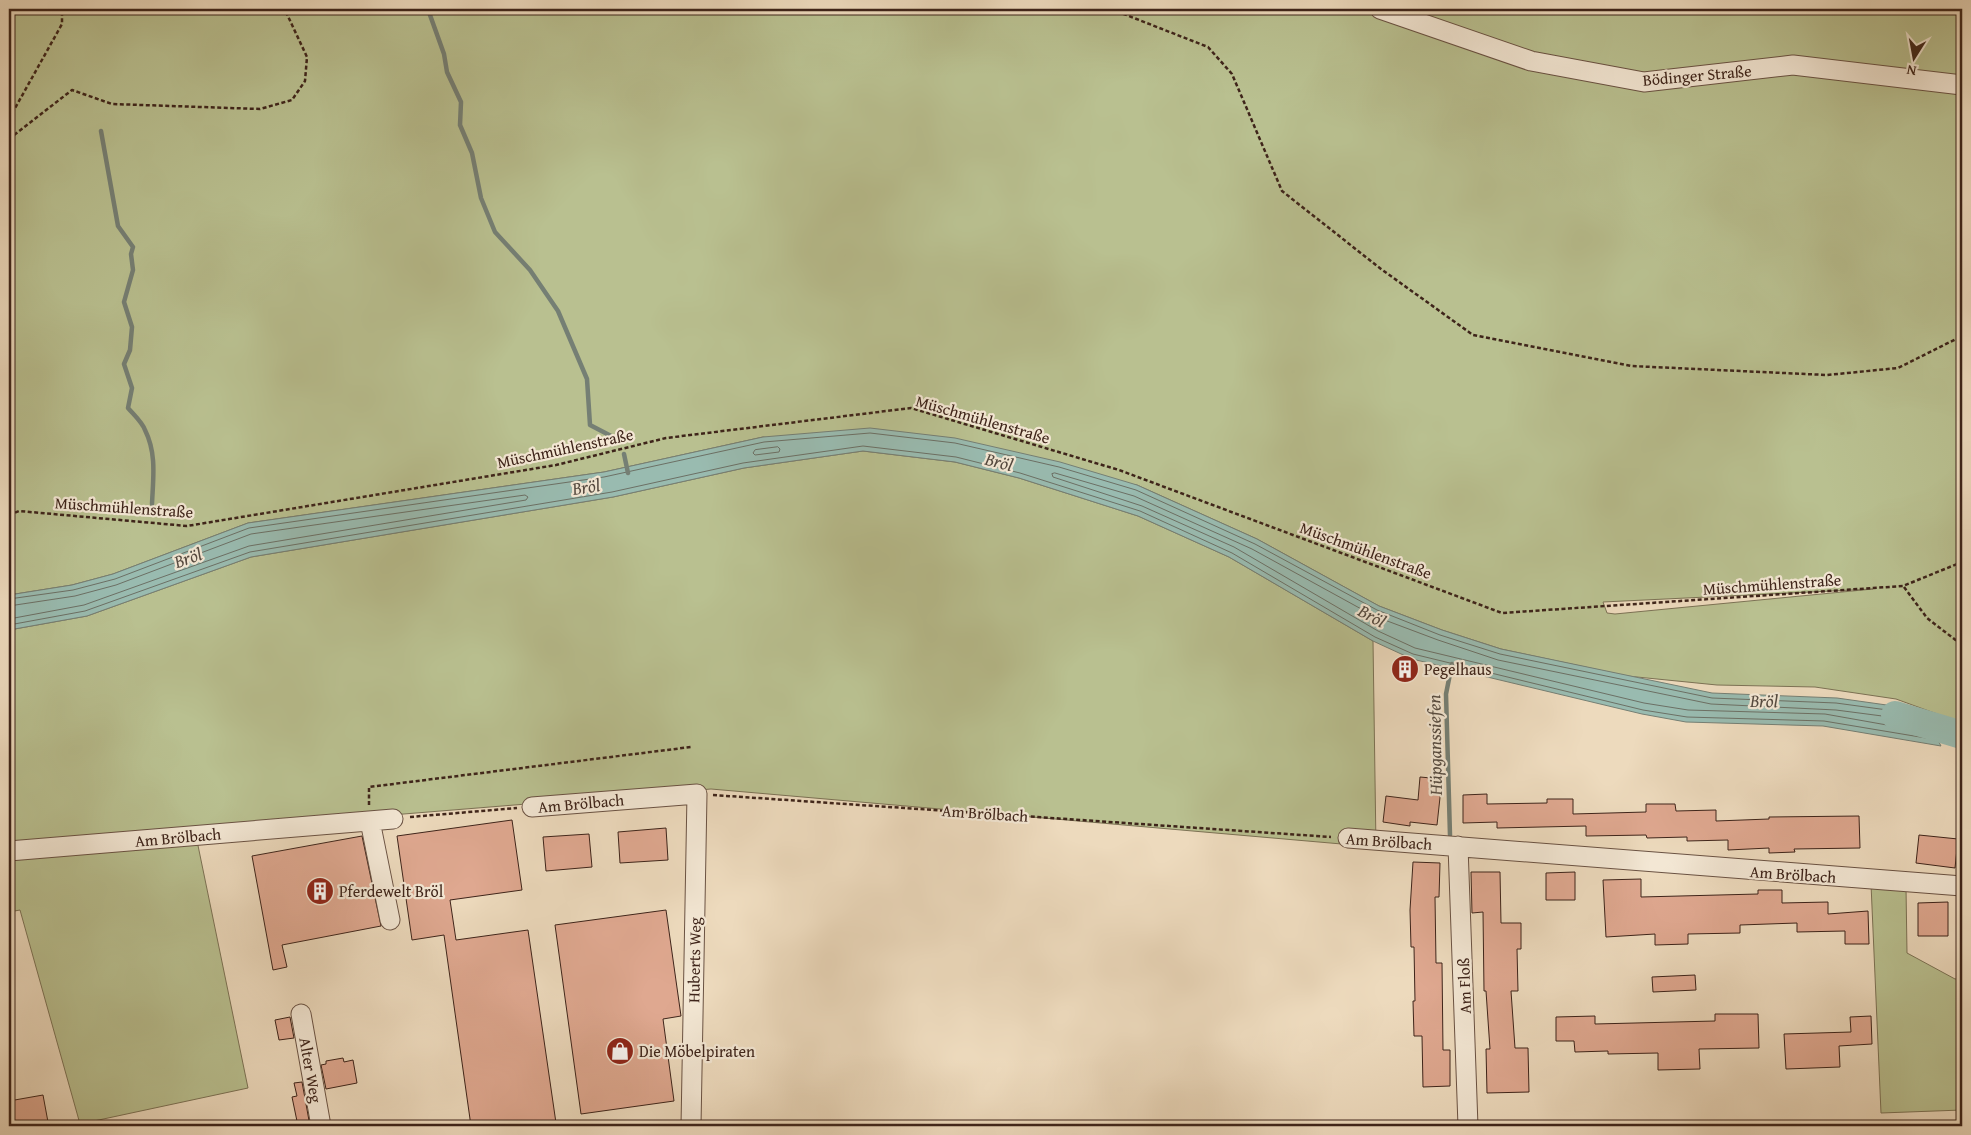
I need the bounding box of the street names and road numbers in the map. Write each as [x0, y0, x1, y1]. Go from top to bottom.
street label: Bödinger Straße [1642, 58, 1752, 92]
street label: Müschmühlenstraße [913, 388, 1053, 450]
street label: Müschmühlenstraße [495, 422, 635, 474]
street label: Müschmühlenstraße [54, 490, 194, 524]
street label: Müschmühlenstraße [1297, 515, 1435, 585]
street label: Müschmühlenstraße [1702, 567, 1842, 601]
street label: Am Brölbach [537, 787, 625, 819]
street label: Am Brölbach [941, 798, 1029, 828]
street label: Am Brölbach [134, 821, 222, 853]
street label: Am Brölbach [1345, 826, 1433, 856]
street label: Am Brölbach [1749, 859, 1837, 889]
street label: Huberts Weg [681, 917, 707, 1003]
street label: Am Floß [1451, 958, 1477, 1014]
street label: Alter Weg [293, 1035, 329, 1105]

